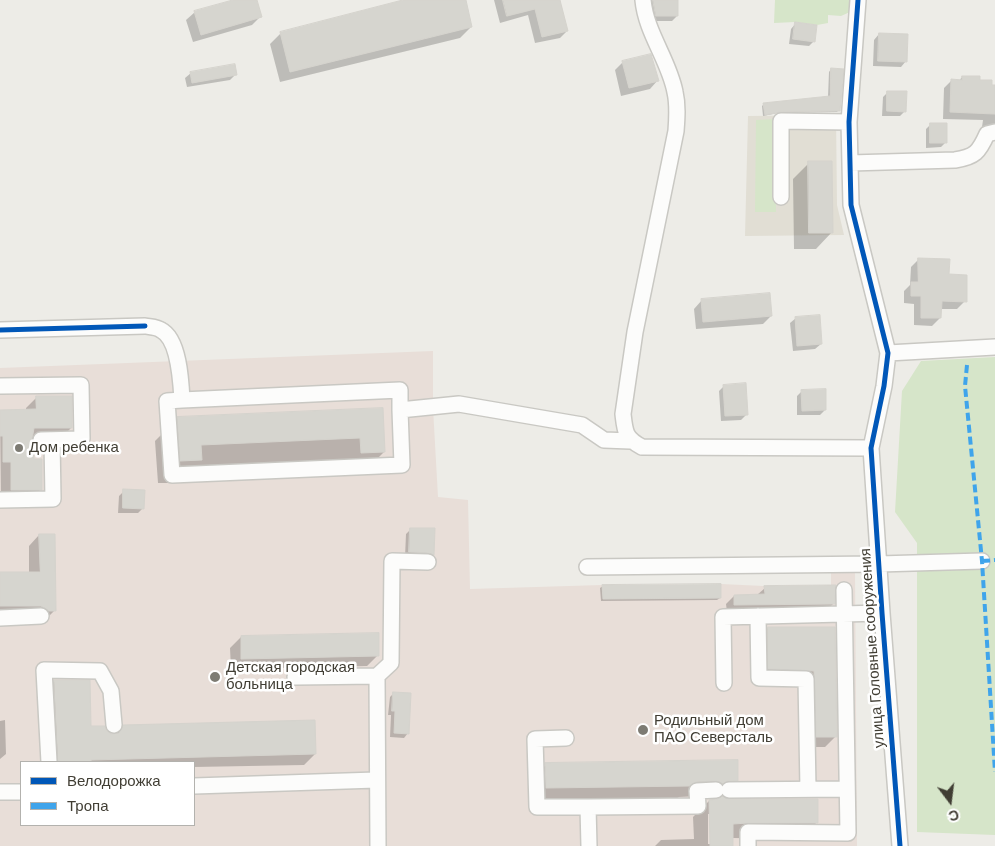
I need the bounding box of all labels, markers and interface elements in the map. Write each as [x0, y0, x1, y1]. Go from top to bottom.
place label: Дом ребенка [29, 439, 119, 457]
marker: Дом ребенка [13, 442, 25, 454]
street label: улица Головные сооружения [857, 547, 889, 749]
place label: Детская городская больница [226, 659, 355, 694]
marker: Детская городская больница [208, 670, 222, 684]
place label: Родильный дом ПАО Северсталь [654, 712, 773, 747]
marker: Родильный дом ПАО Северсталь [636, 723, 650, 737]
legend [20, 761, 195, 826]
text: Велодорожка [67, 771, 161, 791]
north arrow [925, 776, 975, 826]
text: Тропа [67, 796, 108, 816]
text: С [947, 805, 961, 825]

